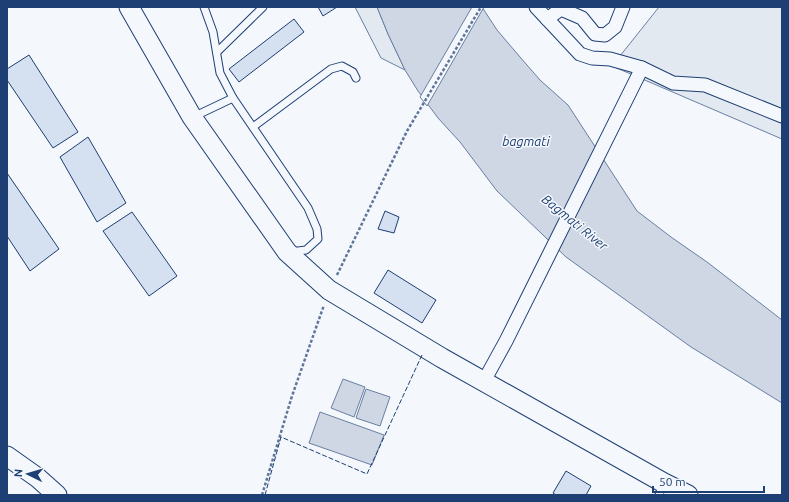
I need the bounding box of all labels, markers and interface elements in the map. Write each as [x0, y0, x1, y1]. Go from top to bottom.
water label: bagmati [502, 134, 550, 148]
water label: Bagmati River [539, 191, 611, 253]
north arrow [8, 454, 48, 494]
scale bar [653, 468, 764, 494]
text: N [12, 469, 24, 478]
text: 50 m [659, 475, 686, 488]

